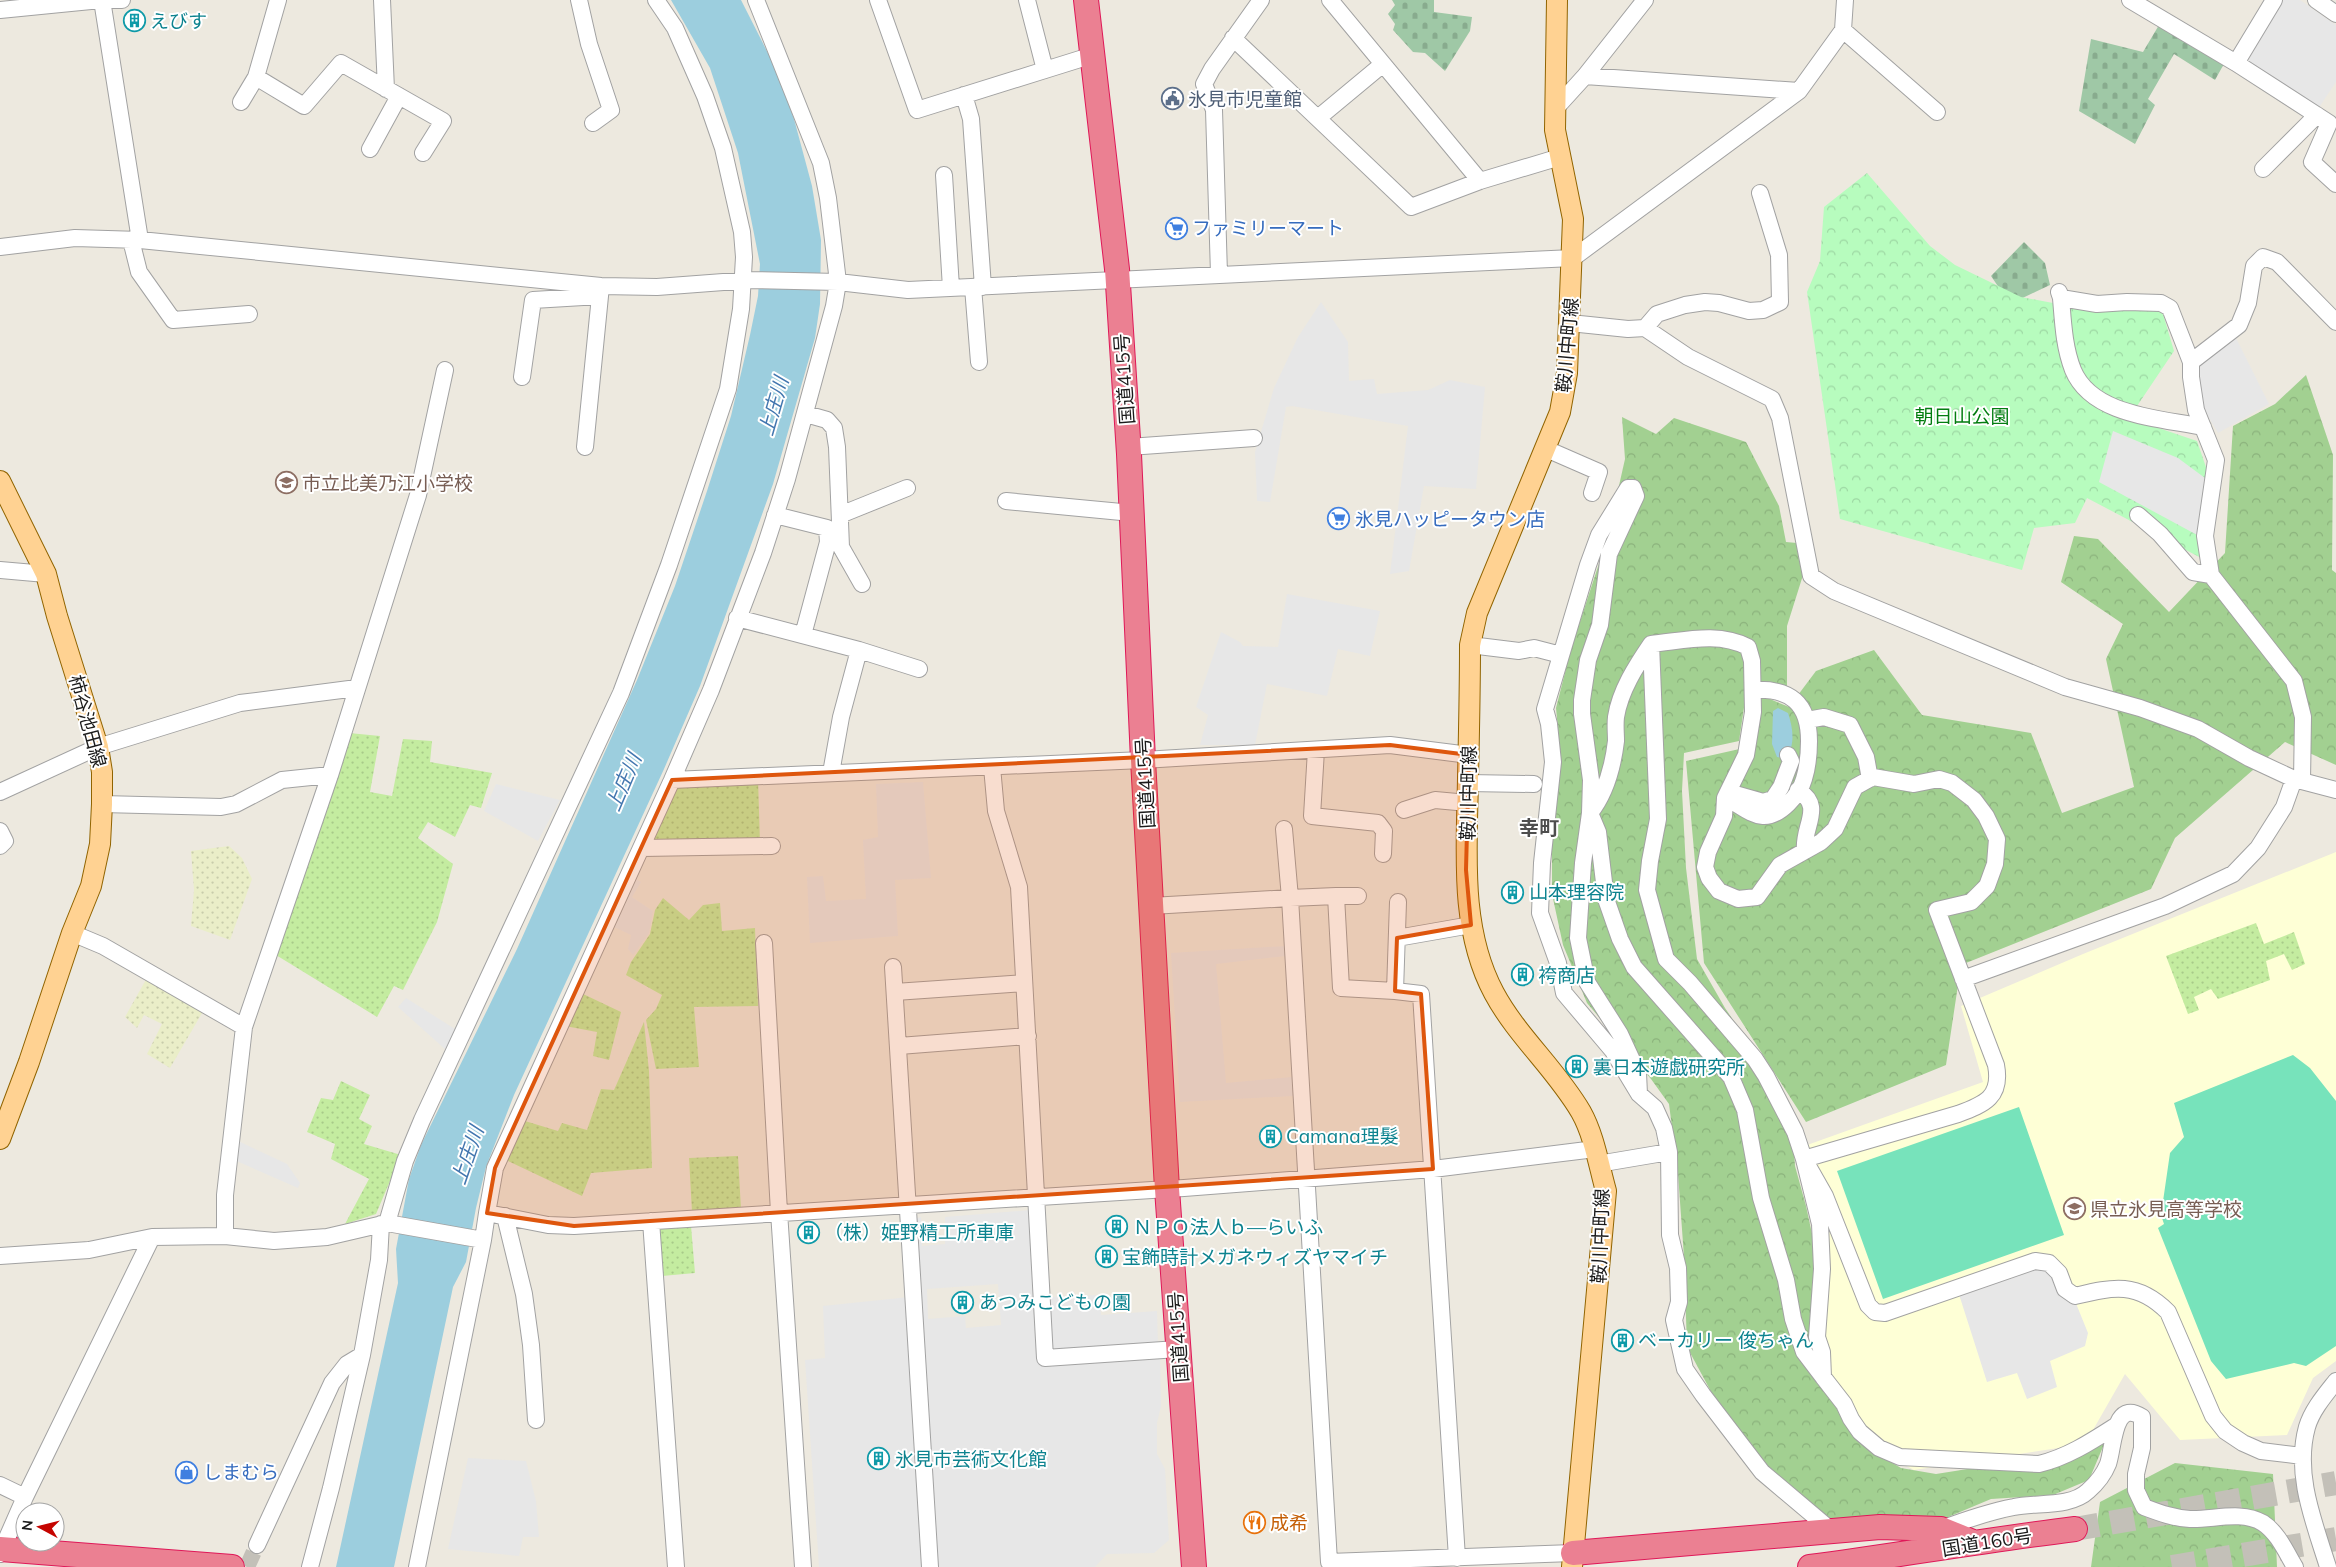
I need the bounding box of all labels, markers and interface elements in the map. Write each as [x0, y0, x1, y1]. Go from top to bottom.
building icon: えびす [122, 9, 146, 33]
place label: えびす [150, 9, 207, 33]
public building icon: 氷見市児童館 [1160, 87, 1184, 111]
place label: 氷見市児童館 [1188, 87, 1302, 111]
supermarket icon: ファミリーマート [1164, 216, 1188, 240]
place label: ファミリーマート [1192, 216, 1344, 240]
street label: 鞍川中町線 [1551, 297, 1583, 393]
street label: 国道415号 [1109, 333, 1139, 425]
water label: 上庄川 [753, 372, 794, 438]
park label: 朝日山公園 [1914, 404, 2010, 428]
school or university icon: 市立比美乃江小学校 [274, 471, 298, 495]
place label: 市立比美乃江小学校 [302, 471, 473, 495]
supermarket icon: 氷見ハッピータウン店 [1327, 507, 1351, 531]
place label: 氷見ハッピータウン店 [1355, 507, 1545, 531]
street label: 柿谷池田線 [64, 672, 112, 770]
street label: 国道415号 [1131, 737, 1159, 829]
street label: 鞍川中町線 [1455, 745, 1481, 841]
water label: 上庄川 [600, 748, 647, 814]
district label: 幸町 [1519, 815, 1559, 840]
building icon: 山本理容院 [1501, 880, 1525, 904]
place label: 山本理容院 [1529, 880, 1624, 904]
building icon: 袴商店 [1510, 963, 1534, 987]
place label: 袴商店 [1538, 963, 1595, 987]
building icon: 裏日本遊戯研究所 [1565, 1055, 1589, 1079]
place label: 裏日本遊戯研究所 [1593, 1055, 1745, 1079]
water label: 上庄川 [445, 1121, 489, 1187]
building icon: Camana理髮 [1258, 1124, 1282, 1148]
place label: Camana理髮 [1286, 1124, 1399, 1148]
street label: 鞍川中町線 [1586, 1188, 1614, 1284]
school or university icon: 県立氷見高等学校 [2062, 1197, 2086, 1221]
place label: 県立氷見高等学校 [2090, 1197, 2242, 1221]
building icon: ＮＰＯ法人ｂ―らいふ [1105, 1215, 1129, 1239]
place label: ＮＰＯ法人ｂ―らいふ [1133, 1215, 1323, 1239]
building icon: （株）姫野精工所車庫 [796, 1220, 820, 1244]
place label: （株）姫野精工所車庫 [824, 1220, 1014, 1244]
building icon: 宝飾時計メガネウィズヤマイチ [1094, 1245, 1118, 1269]
place label: 宝飾時計メガネウィズヤマイチ [1122, 1245, 1388, 1269]
building icon: あつみこどもの園 [951, 1290, 975, 1314]
place label: あつみこどもの園 [979, 1290, 1131, 1314]
street label: 国道415号 [1163, 1291, 1193, 1383]
building icon: ベーカリー 俊ちゃん [1610, 1328, 1634, 1352]
place label: ベーカリー 俊ちゃん [1638, 1328, 1814, 1352]
building icon: 氷見市芸術文化館 [867, 1447, 891, 1471]
place label: 氷見市芸術文化館 [895, 1447, 1047, 1471]
shop icon: しまむら [175, 1460, 199, 1484]
place label: しまむら [203, 1460, 279, 1484]
north arrow [15, 1502, 65, 1552]
restaurant icon: 成希 [1242, 1511, 1266, 1535]
place label: 成希 [1270, 1511, 1308, 1535]
text: N [18, 1519, 37, 1532]
street label: 国道160号 [1940, 1523, 2034, 1561]

